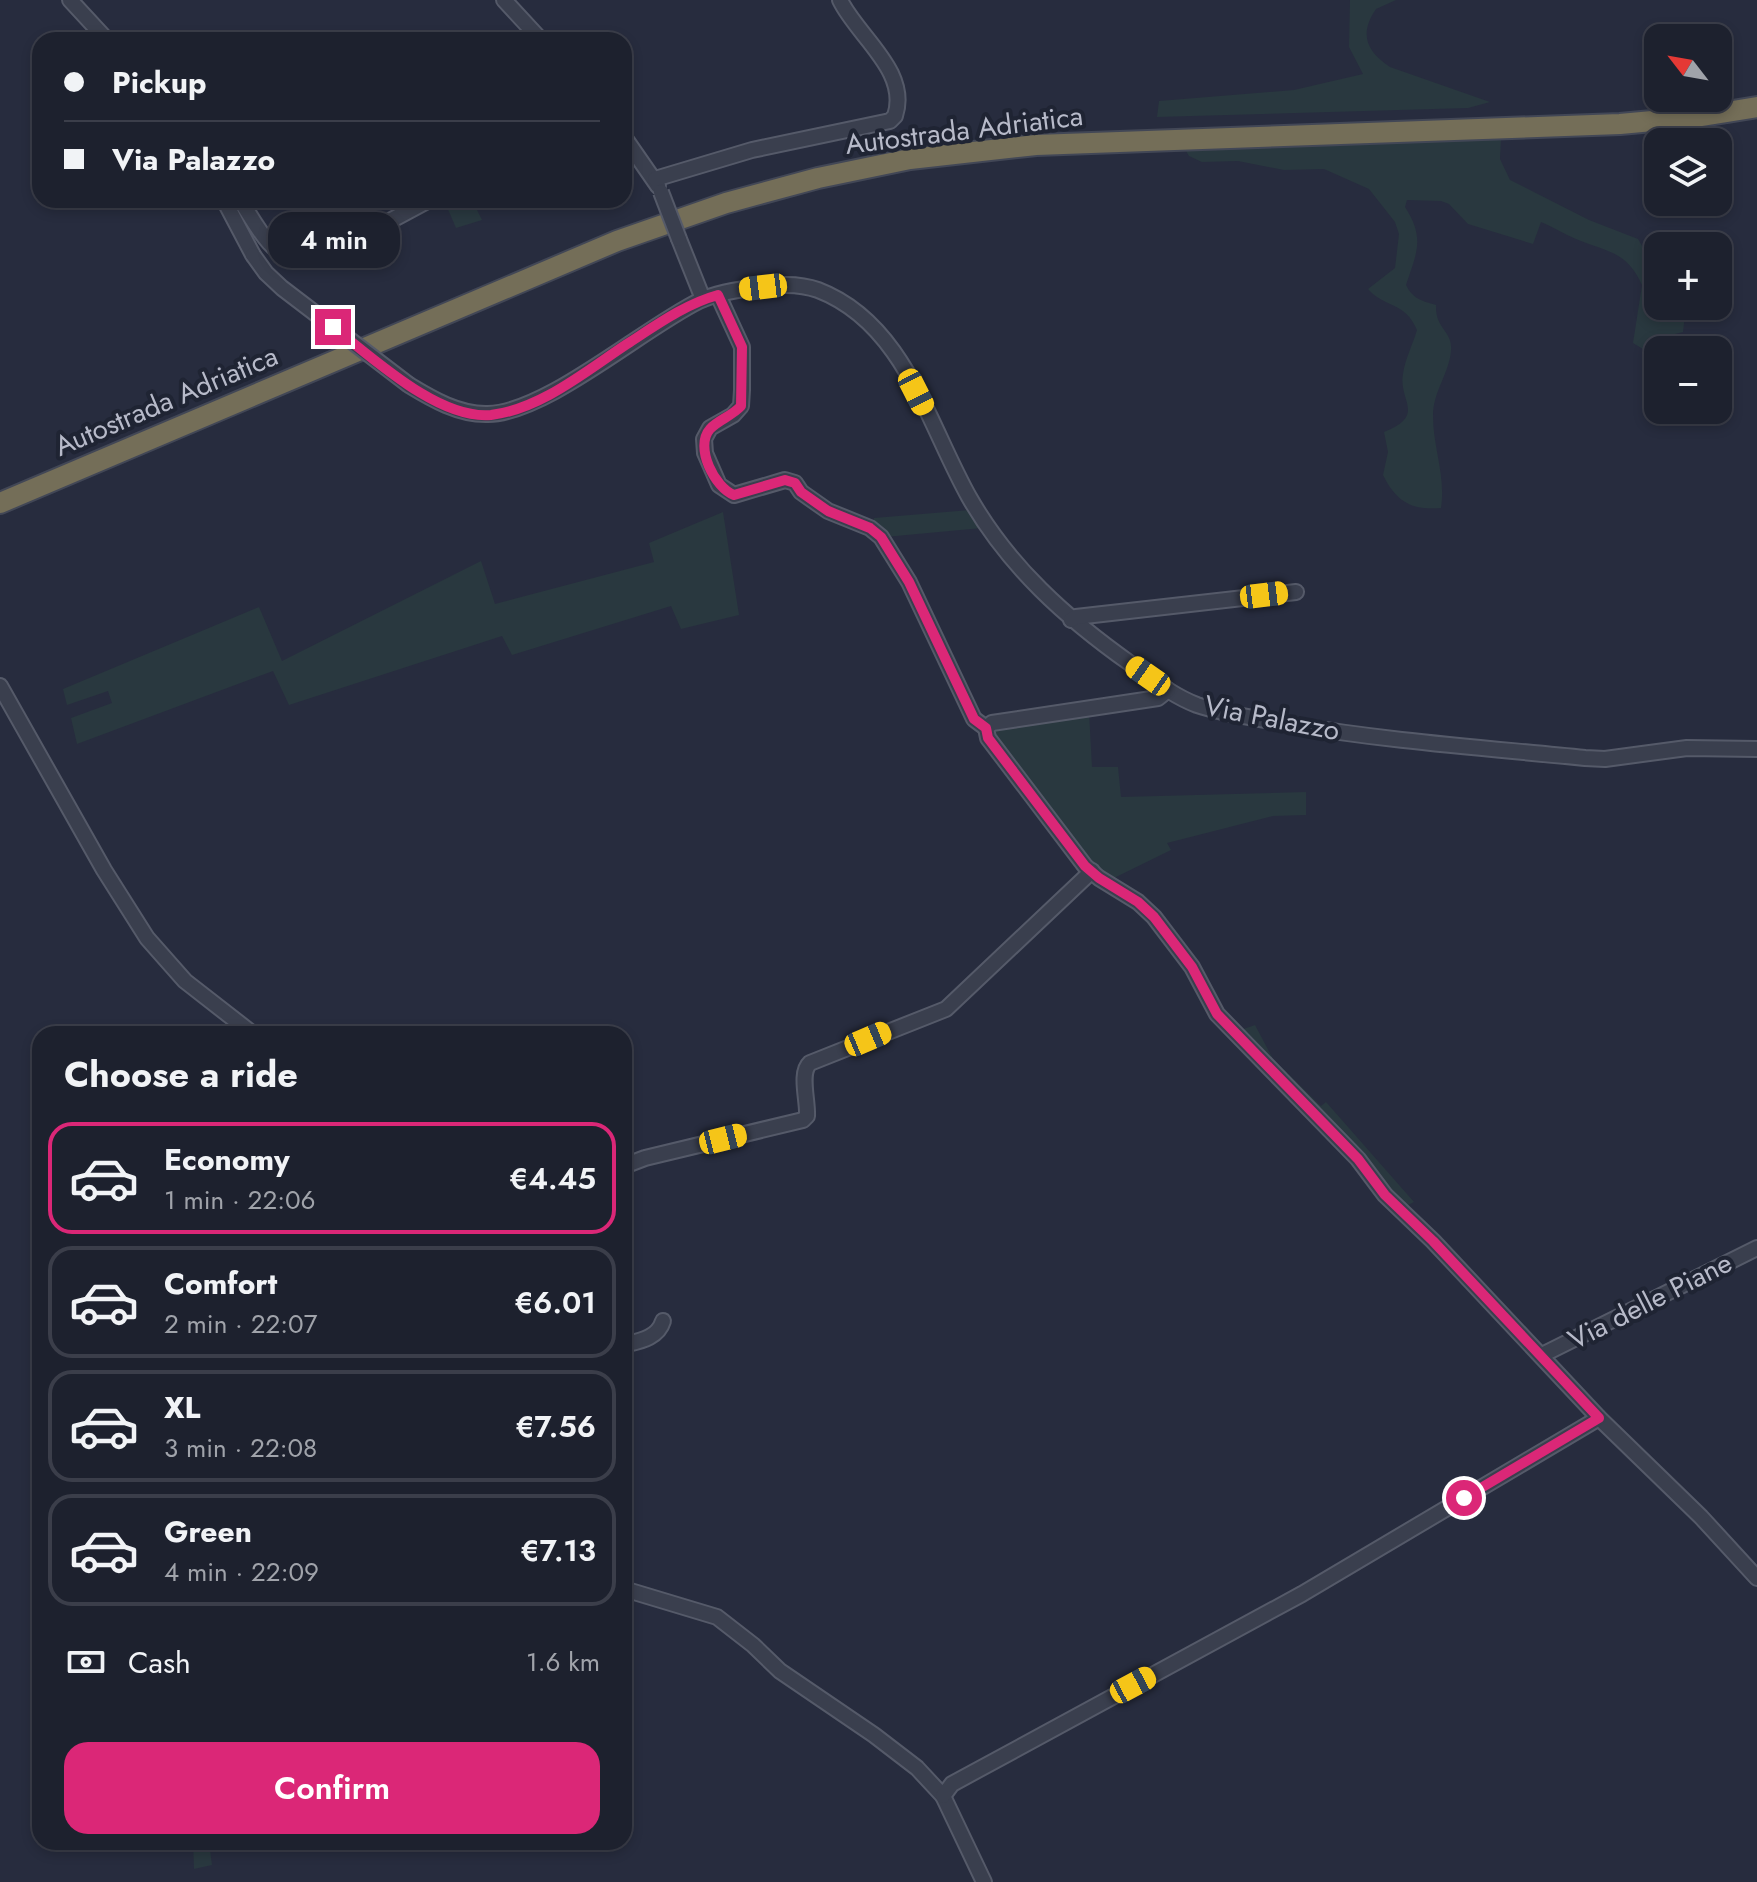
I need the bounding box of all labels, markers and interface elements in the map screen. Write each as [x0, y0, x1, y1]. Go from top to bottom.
north arrow [1644, 24, 1732, 112]
map controls [1644, 24, 1732, 424]
text: Pickup [112, 61, 207, 104]
street label: Autostrada Adriatica [843, 95, 1085, 165]
button: layers [1644, 128, 1732, 216]
text: Via Palazzo [112, 138, 275, 181]
callout: 4 min [267, 211, 399, 267]
text: 4 min [300, 221, 368, 259]
button: + [1644, 232, 1732, 320]
car [738, 272, 788, 302]
route end [315, 309, 351, 345]
street label: Autostrada Adriatica [48, 335, 284, 467]
button: − [1644, 336, 1732, 424]
car [894, 365, 938, 419]
car [1239, 580, 1289, 610]
car [1121, 652, 1175, 700]
street label: Via Palazzo [1201, 685, 1343, 751]
car [841, 1019, 895, 1059]
text: Choose a ride [64, 1048, 298, 1100]
car [697, 1122, 749, 1156]
text: Economy [164, 1138, 290, 1181]
icon: car [68, 1142, 140, 1214]
text: €4.45 [509, 1157, 596, 1200]
text: 1 min · 22:06 [164, 1181, 316, 1219]
street label: Via delle Piane [1561, 1242, 1739, 1360]
text: Comfort [164, 1262, 277, 1305]
icon: car [68, 1266, 140, 1338]
text: €6.01 [514, 1281, 596, 1324]
text: 2 min · 22:07 [164, 1305, 317, 1343]
text: XL [164, 1386, 200, 1429]
icon: car [68, 1390, 140, 1462]
text: €7.56 [515, 1405, 596, 1448]
text: 3 min · 22:08 [164, 1429, 317, 1467]
route start [1446, 1480, 1482, 1516]
text: Green [164, 1510, 252, 1553]
icon: car [68, 1514, 140, 1586]
text: €7.13 [521, 1529, 596, 1572]
text: 4 min · 22:09 [164, 1553, 319, 1591]
icon: cash [64, 1640, 108, 1684]
text: Cash [128, 1641, 191, 1684]
text: 1.6 km [526, 1643, 600, 1681]
car [1106, 1663, 1160, 1707]
button: Confirm [64, 1742, 600, 1834]

